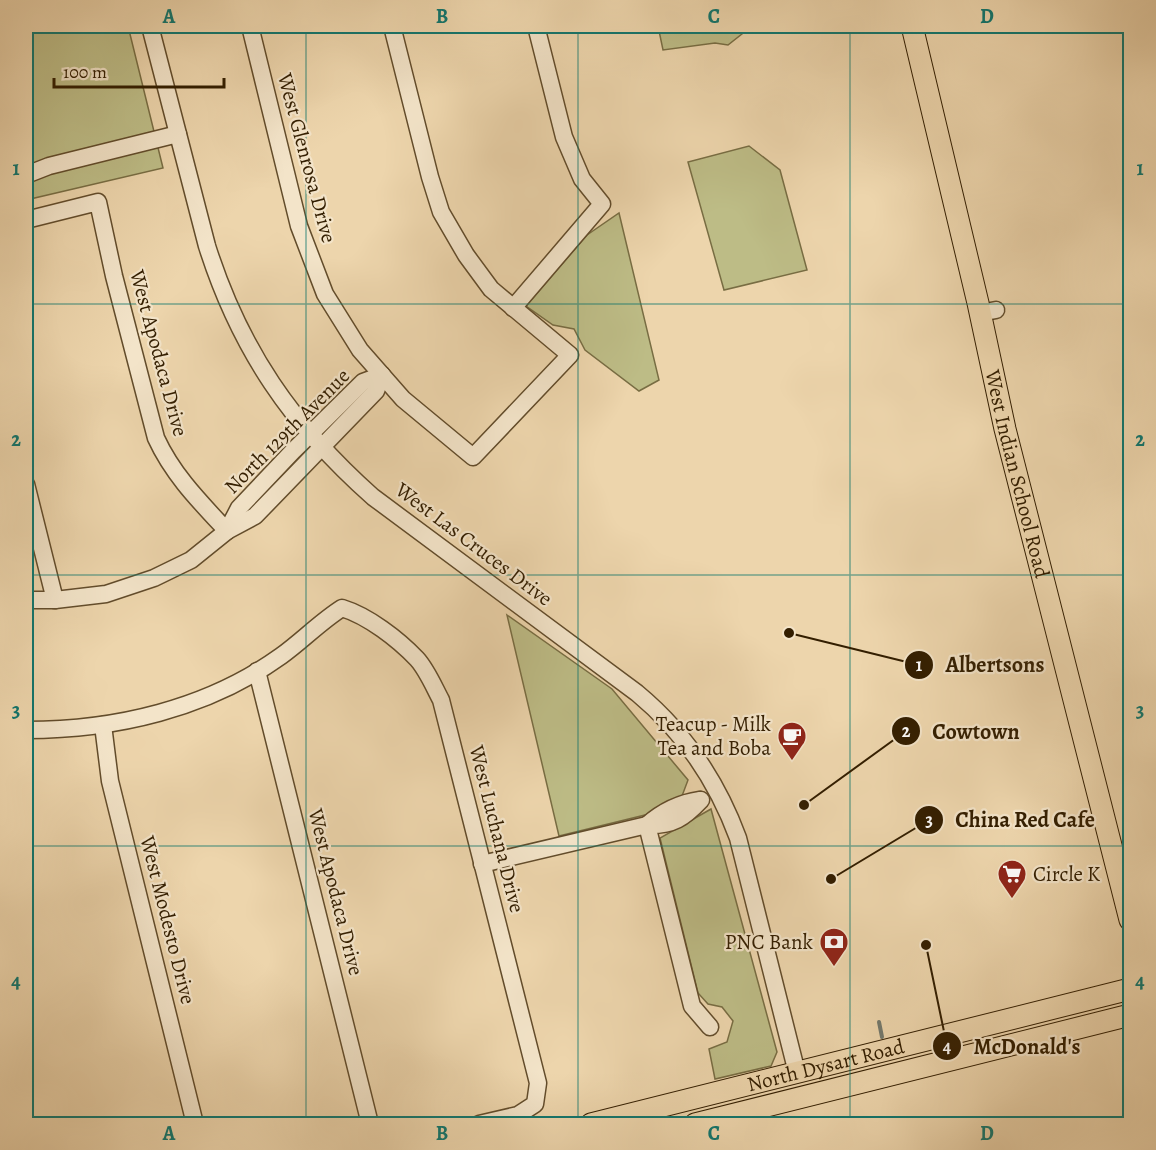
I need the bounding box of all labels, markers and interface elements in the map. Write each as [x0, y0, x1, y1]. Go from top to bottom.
text: A [162, 3, 176, 30]
text: B [436, 3, 448, 30]
text: C [708, 3, 720, 30]
text: D [980, 3, 994, 30]
scale bar [54, 51, 224, 89]
text: 100 m [63, 60, 107, 84]
street label: West Glenrosa Drive [271, 69, 343, 246]
text: 1 [12, 155, 20, 182]
text: 1 [1136, 155, 1144, 182]
street label: West Apodaca Drive [123, 266, 195, 439]
street label: North 129th Avenue [218, 362, 356, 500]
street label: West Indian School Road [978, 366, 1057, 582]
text: 2 [11, 426, 21, 453]
text: 2 [1135, 426, 1145, 453]
street label: West Las Cruces Drive [389, 475, 558, 612]
callout: Albertsons [904, 645, 1057, 685]
text: Albertsons [945, 650, 1044, 680]
text: 1 [916, 653, 923, 677]
text: 3 [12, 697, 20, 724]
text: 3 [1136, 697, 1144, 724]
place label: Teacup - Milk Tea and Boba [656, 710, 772, 762]
callout: Cowtown [891, 711, 1032, 751]
text: Cowtown [932, 717, 1020, 747]
text: 2 [902, 719, 911, 743]
cafe icon: Teacup - Milk Tea and Boba [776, 720, 808, 762]
street label: West Luchana Drive [462, 741, 531, 916]
callout: China Red Cafe [914, 800, 1107, 840]
street label: West Apodaca Drive [301, 805, 370, 978]
text: China Red Cafe [955, 805, 1095, 835]
text: 3 [925, 808, 933, 832]
street label: West Modesto Drive [133, 832, 202, 1007]
supermarket icon: Circle K [996, 858, 1028, 900]
place label: Circle K [1033, 860, 1100, 888]
bank icon: PNC Bank [818, 926, 850, 968]
place label: PNC Bank [725, 928, 814, 956]
text: 4 [11, 968, 21, 995]
text: 4 [1135, 968, 1145, 995]
callout: McDonald's [932, 1026, 1093, 1066]
street label: North Dysart Road [744, 1032, 908, 1098]
text: McDonald's [973, 1032, 1081, 1062]
text: 4 [943, 1034, 952, 1058]
text: A [162, 1120, 176, 1147]
text: B [436, 1120, 448, 1147]
text: C [708, 1120, 720, 1147]
text: D [980, 1120, 994, 1147]

